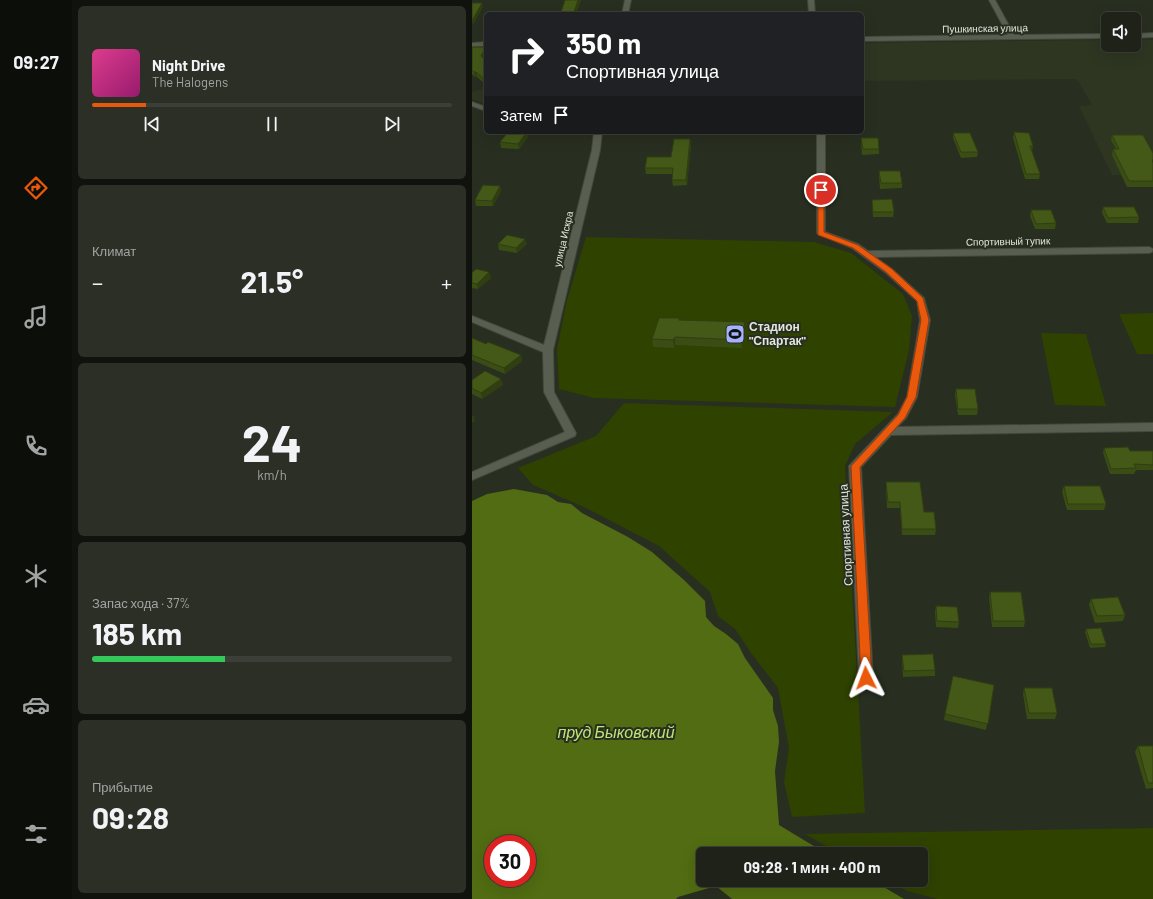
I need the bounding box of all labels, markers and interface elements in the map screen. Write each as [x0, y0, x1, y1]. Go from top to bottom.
map controls [1101, 12, 1141, 52]
button: sound [1101, 12, 1141, 52]
street label: Пушкинская улица [942, 21, 1028, 35]
text: 350 m [566, 26, 641, 60]
icon: right [500, 28, 552, 80]
text: 09:27 [13, 51, 59, 73]
text: Night Drive [152, 56, 225, 74]
text: Спортивная улица [566, 60, 719, 82]
text: The Halogens [152, 74, 228, 90]
icon: arrive [550, 104, 572, 126]
text: Затем [500, 106, 542, 124]
icon: previous [141, 113, 163, 135]
icon: pause [261, 113, 283, 135]
icon: next [381, 113, 403, 135]
pin [804, 173, 838, 207]
icon: directions [22, 174, 50, 202]
icon: arrive [810, 179, 832, 201]
street label: улица Искра [551, 209, 575, 268]
street label: Спортивный тупик [966, 234, 1051, 248]
text: Климат [92, 243, 136, 259]
text: 21.5° [241, 263, 303, 299]
text: − [92, 269, 103, 295]
text: + [441, 269, 452, 295]
icon: music [22, 303, 50, 331]
place label: Стадион "Спартак" [749, 319, 807, 348]
sports icon: Стадион "Спартак" [724, 323, 746, 345]
text: 24 [242, 410, 302, 472]
icon: phone [22, 432, 50, 460]
text: km/h [257, 467, 287, 483]
street label: Спортивная улица [835, 483, 856, 586]
icon: climate [22, 562, 50, 590]
text: Запас хода · 37% [92, 595, 190, 611]
text: 185 km [92, 615, 182, 651]
position arrow [845, 657, 887, 699]
icon: car [22, 691, 50, 719]
water label: пруд Быковский [557, 722, 675, 741]
text: Прибытие [92, 779, 153, 795]
text: 09:28 [92, 799, 169, 835]
icon: filters [22, 820, 50, 848]
speed limit sign: 30 [484, 835, 536, 887]
text: 09:28 · 1 мин · 400 m [744, 858, 880, 876]

